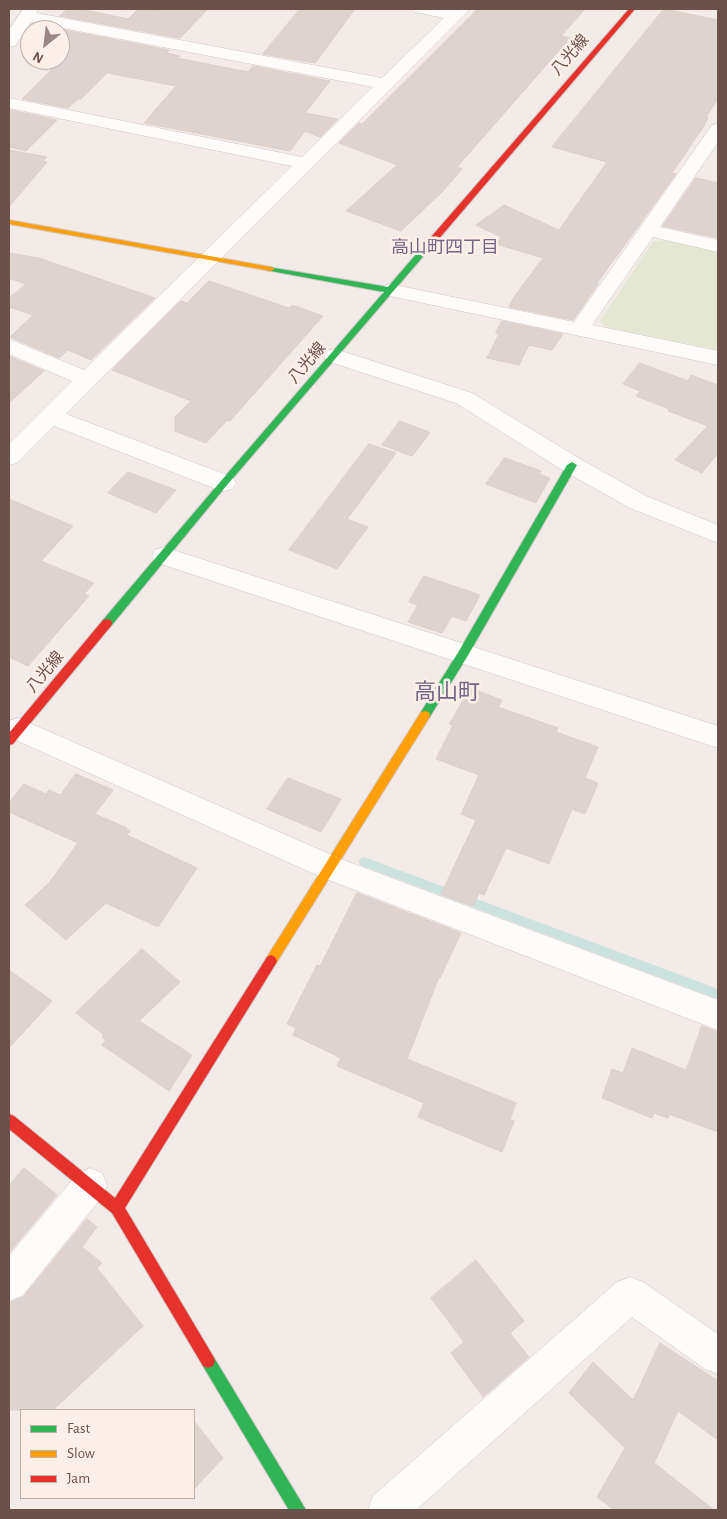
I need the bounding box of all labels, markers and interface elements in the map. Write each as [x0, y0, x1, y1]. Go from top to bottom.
north arrow [20, 20, 70, 70]
street label: 八光線 [547, 31, 593, 79]
text: N [31, 49, 46, 66]
district label: 高山町四丁目 [391, 237, 499, 259]
street label: 八光線 [284, 339, 330, 387]
street label: 八光線 [22, 647, 68, 697]
district label: 高山町 [414, 679, 480, 705]
legend [20, 1409, 195, 1499]
text: Fast [67, 1421, 90, 1436]
text: Slow [67, 1446, 95, 1461]
text: Jam [67, 1471, 90, 1486]

